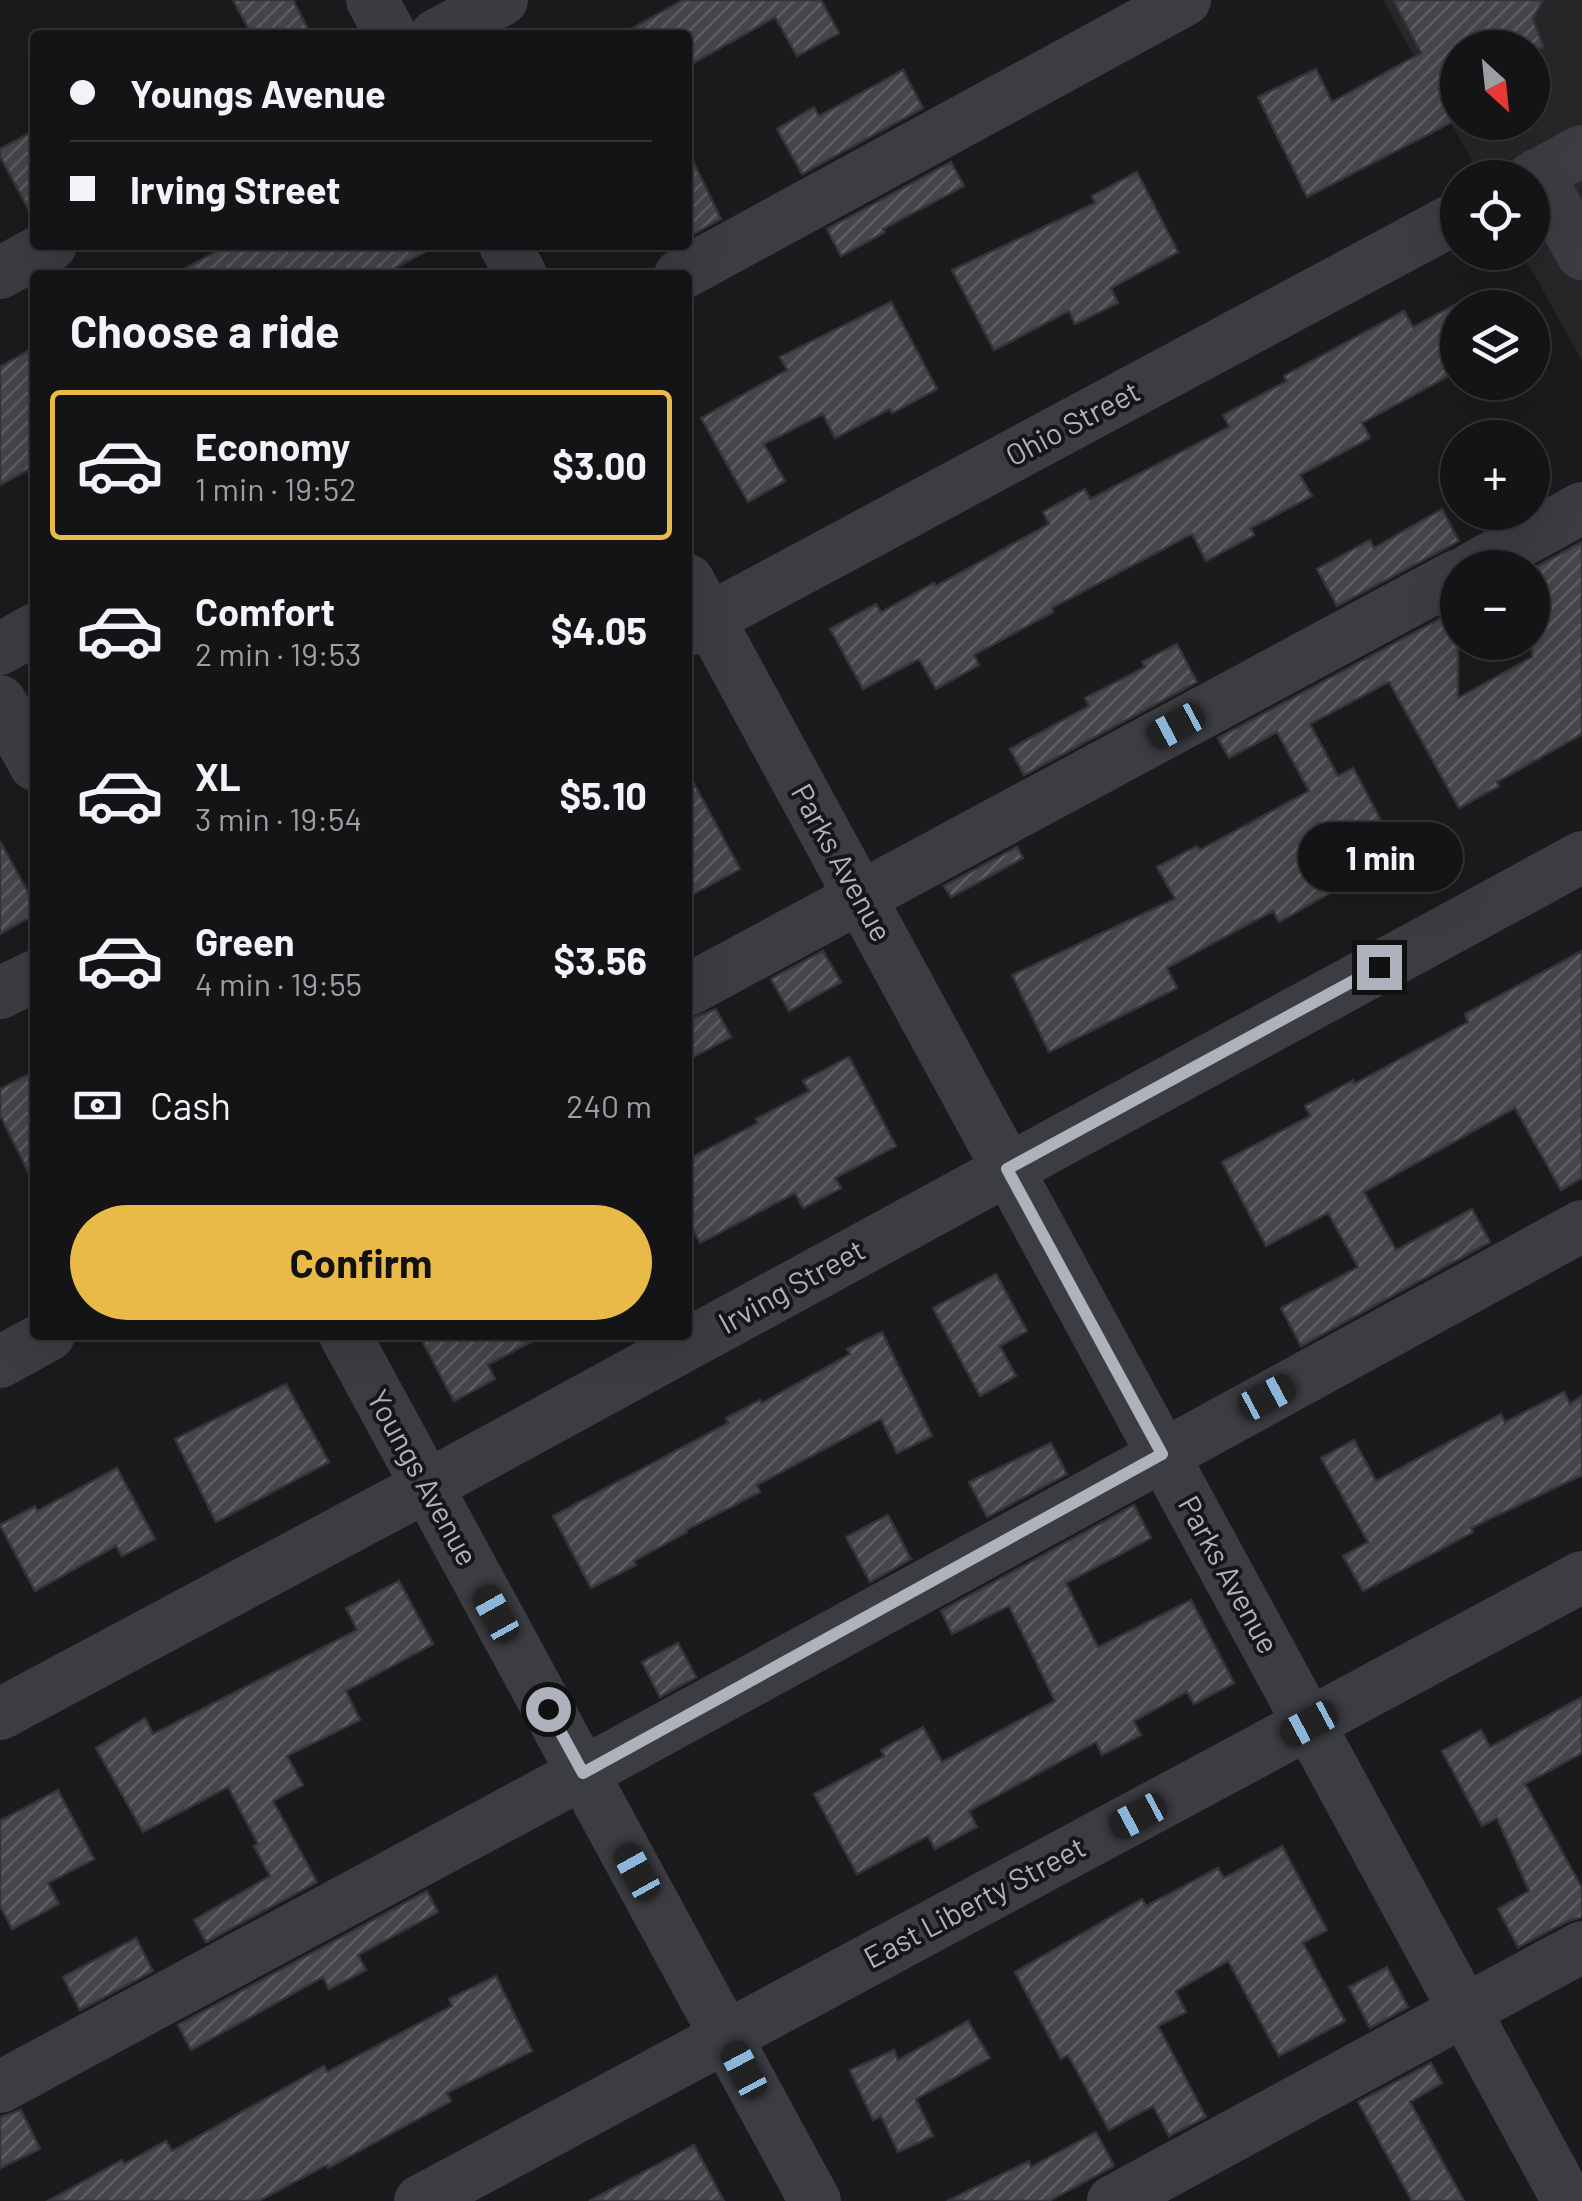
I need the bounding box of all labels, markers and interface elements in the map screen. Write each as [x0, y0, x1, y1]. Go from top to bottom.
north arrow [1440, 30, 1550, 140]
map controls [1440, 30, 1550, 660]
text: Youngs Avenue [130, 70, 386, 116]
button: locate [1440, 160, 1550, 270]
text: Irving Street [130, 166, 341, 212]
button: layers [1440, 290, 1550, 400]
text: Choose a ride [70, 303, 340, 357]
street label: Ohio Street [999, 372, 1145, 473]
icon: car [75, 420, 165, 510]
button: + [1440, 420, 1550, 530]
text: Economy [195, 423, 350, 469]
text: $3.00 [552, 442, 647, 488]
text: 1 min · 19:52 [195, 469, 356, 507]
button: − [1440, 550, 1550, 660]
icon: car [75, 585, 165, 675]
text: Comfort [195, 588, 335, 634]
text: $4.05 [551, 607, 647, 653]
text: 2 min · 19:53 [195, 634, 362, 672]
car [1142, 699, 1210, 753]
icon: car [75, 750, 165, 840]
text: XL [195, 753, 241, 799]
text: $5.10 [559, 772, 647, 818]
street label: Parks Avenue [785, 777, 901, 947]
text: 3 min · 19:54 [195, 799, 362, 837]
callout: 1 min [1296, 822, 1462, 892]
text: 1 min [1345, 838, 1416, 876]
icon: car [75, 915, 165, 1005]
text: Green [195, 918, 295, 964]
text: $3.56 [554, 937, 647, 983]
route end [1357, 945, 1402, 990]
text: 4 min · 19:55 [195, 964, 362, 1002]
icon: cash [70, 1078, 125, 1133]
text: Cash [150, 1082, 231, 1128]
text: 240 m [566, 1086, 652, 1124]
button: Confirm [70, 1205, 652, 1320]
street label: Irving Street [712, 1230, 870, 1340]
car [1233, 1370, 1301, 1424]
street label: Youngs Avenue [361, 1383, 487, 1571]
street label: Parks Avenue [1172, 1489, 1288, 1659]
car [468, 1580, 524, 1648]
route start [526, 1687, 571, 1732]
car [1275, 1697, 1343, 1751]
car [1104, 1789, 1172, 1843]
street label: East Liberty Street [857, 1828, 1091, 1975]
car [609, 1838, 665, 1906]
car [717, 2036, 771, 2104]

